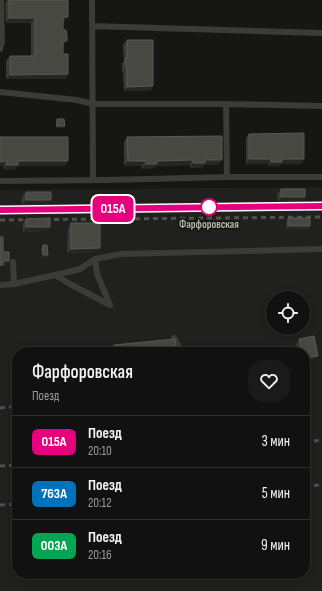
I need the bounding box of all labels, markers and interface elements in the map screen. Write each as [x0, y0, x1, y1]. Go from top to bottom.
line badge: 015А [85, 196, 141, 222]
marker: Фарфоровская [200, 198, 218, 216]
text: 015А [101, 200, 126, 217]
place label: Фарфоровская [179, 218, 239, 231]
map controls [266, 291, 310, 335]
button: locate [266, 291, 310, 335]
button: heart [248, 360, 290, 402]
text: Фарфоровская [32, 361, 133, 384]
text: Поезд [32, 388, 59, 404]
text: Поезд [88, 424, 122, 443]
text: 3 мин [261, 432, 290, 451]
text: 015А [42, 433, 67, 450]
text: 20:10 [88, 443, 112, 459]
text: Поезд [88, 476, 122, 495]
text: 5 мин [262, 484, 290, 503]
text: 763А [41, 485, 67, 502]
text: 20:12 [88, 495, 112, 511]
text: Поезд [88, 528, 122, 547]
text: 9 мин [261, 536, 290, 555]
text: 003А [41, 537, 67, 554]
text: 20:16 [88, 547, 112, 563]

